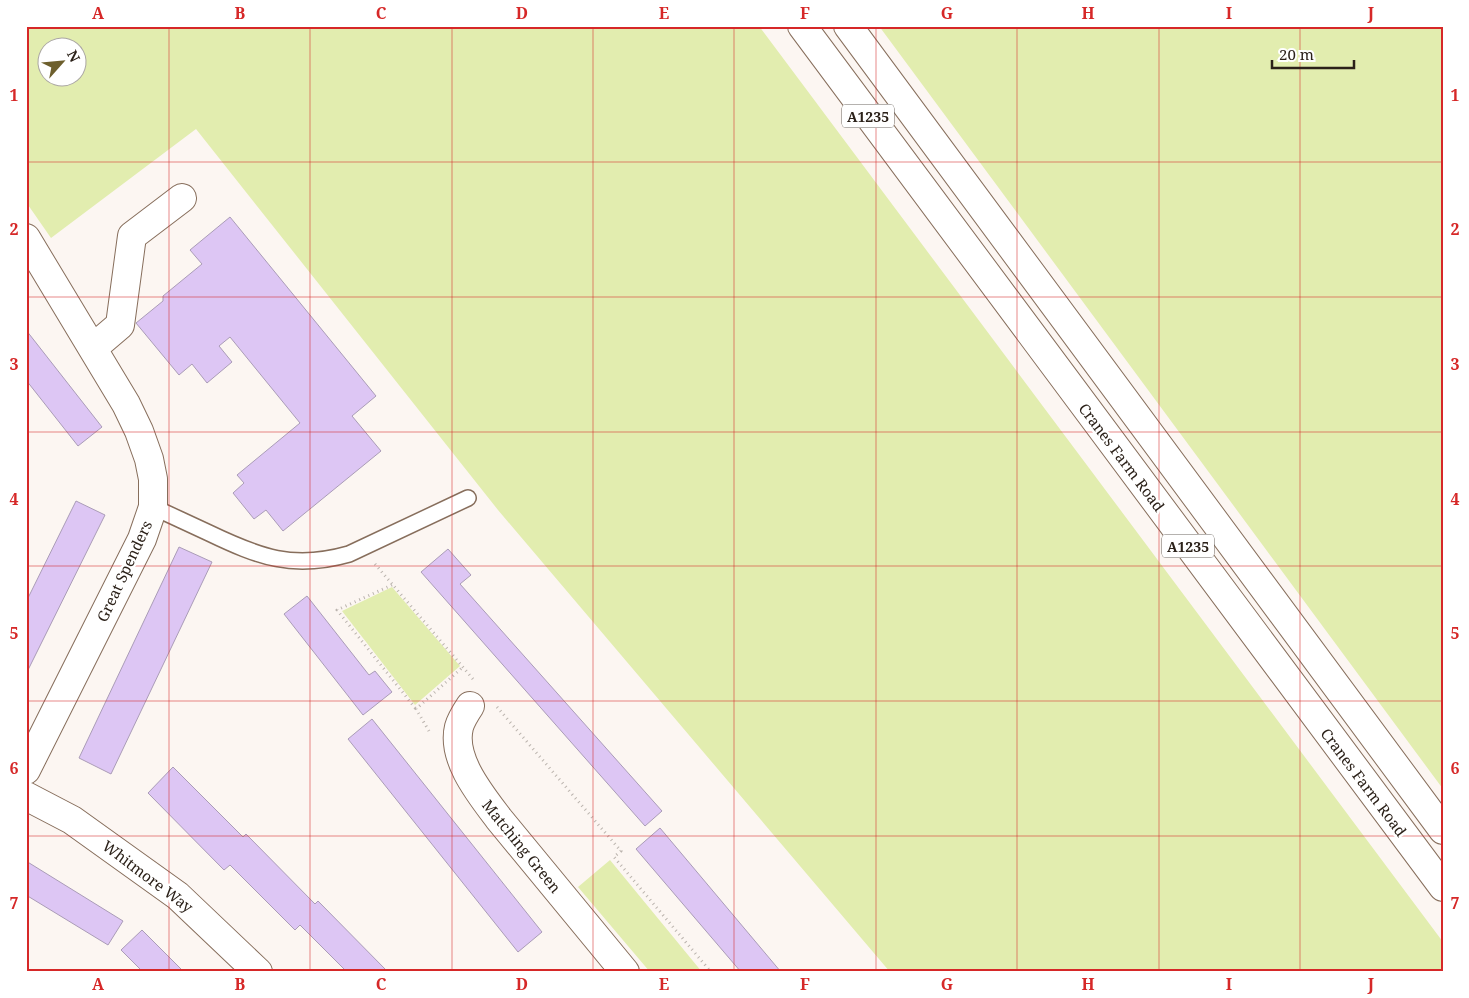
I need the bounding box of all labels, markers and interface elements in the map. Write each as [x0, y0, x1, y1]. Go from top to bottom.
text: A [92, 2, 105, 24]
text: B [235, 2, 246, 24]
text: C [376, 2, 387, 24]
text: D [516, 2, 528, 24]
text: E [659, 2, 669, 24]
text: F [800, 2, 810, 24]
text: G [941, 2, 953, 24]
text: H [1081, 2, 1095, 24]
text: I [1226, 2, 1232, 24]
text: J [1367, 2, 1375, 24]
north arrow [38, 38, 88, 88]
scale bar [1272, 38, 1354, 70]
text: 20 m [1279, 44, 1314, 64]
text: N [63, 47, 85, 65]
text: 1 [9, 84, 19, 106]
text: 1 [1450, 84, 1460, 106]
road number: A1235 [842, 104, 894, 128]
text: 2 [9, 218, 19, 240]
text: 2 [1450, 218, 1460, 240]
text: 3 [9, 353, 19, 375]
text: 3 [1450, 353, 1460, 375]
street label: Cranes Farm Road [1075, 399, 1169, 515]
text: 4 [9, 488, 19, 510]
text: 4 [1450, 488, 1460, 510]
street label: Great Spenders [92, 517, 156, 625]
road number: A1235 [1162, 534, 1214, 558]
text: 5 [9, 622, 19, 644]
text: 5 [1450, 622, 1460, 644]
street label: Cranes Farm Road [1317, 724, 1411, 840]
text: 6 [9, 757, 19, 779]
text: 6 [1450, 757, 1460, 779]
street label: Matching Green [478, 795, 566, 897]
street label: Whitmore Way [99, 835, 198, 917]
text: 7 [9, 892, 19, 914]
text: 7 [1450, 892, 1460, 914]
text: A [92, 973, 105, 995]
text: B [235, 973, 246, 995]
text: C [376, 973, 387, 995]
text: D [516, 973, 528, 995]
text: E [659, 973, 669, 995]
text: F [800, 973, 810, 995]
text: G [941, 973, 953, 995]
text: H [1081, 973, 1095, 995]
text: I [1226, 973, 1232, 995]
text: J [1367, 973, 1375, 995]

